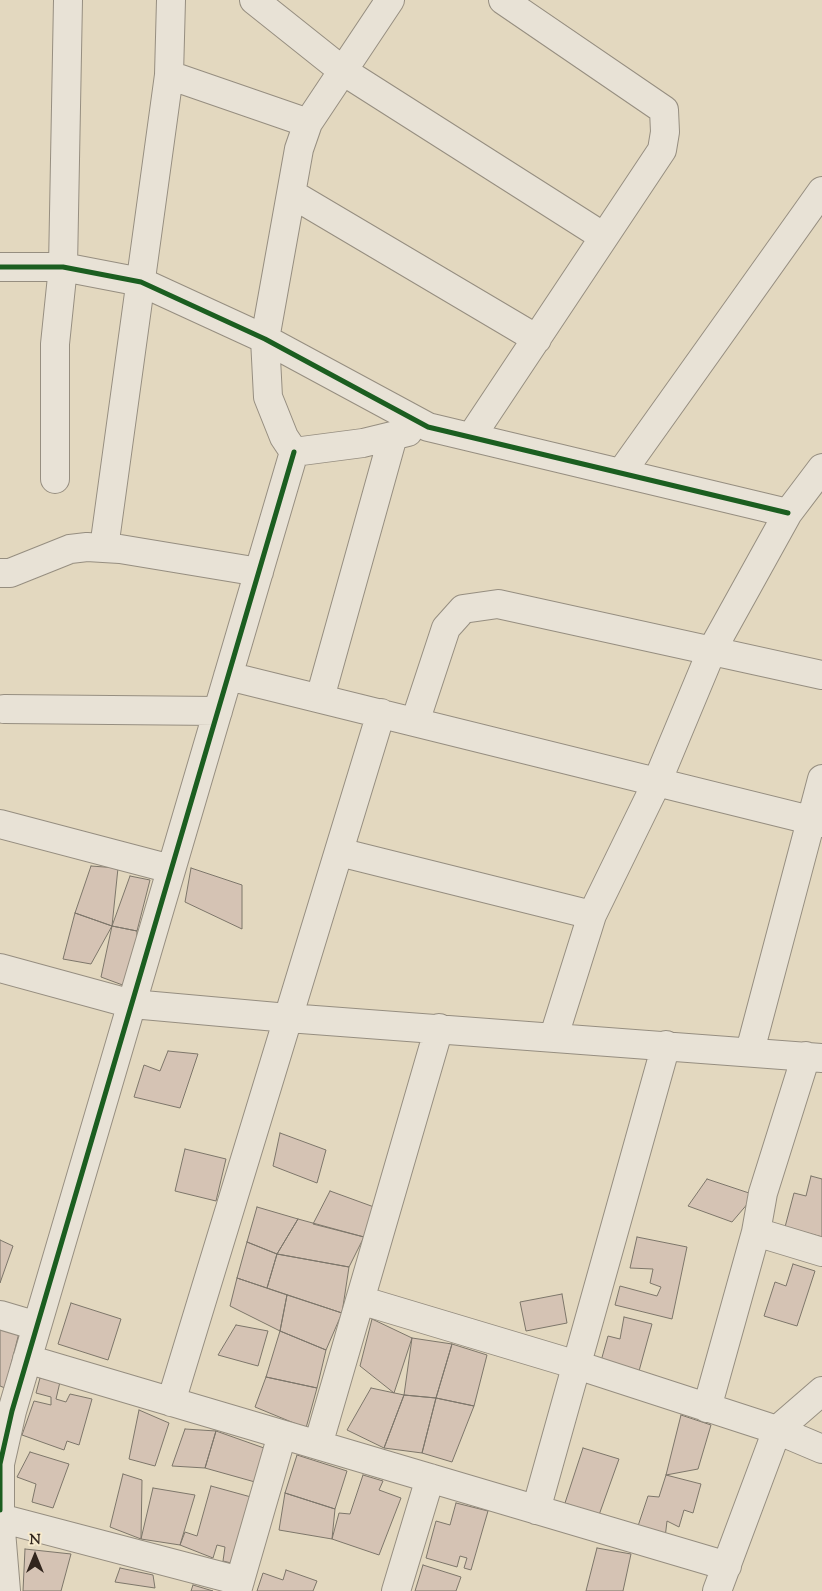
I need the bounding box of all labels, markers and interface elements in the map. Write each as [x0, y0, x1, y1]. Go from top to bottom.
north arrow [10, 1531, 60, 1581]
text: N [29, 1531, 41, 1551]

